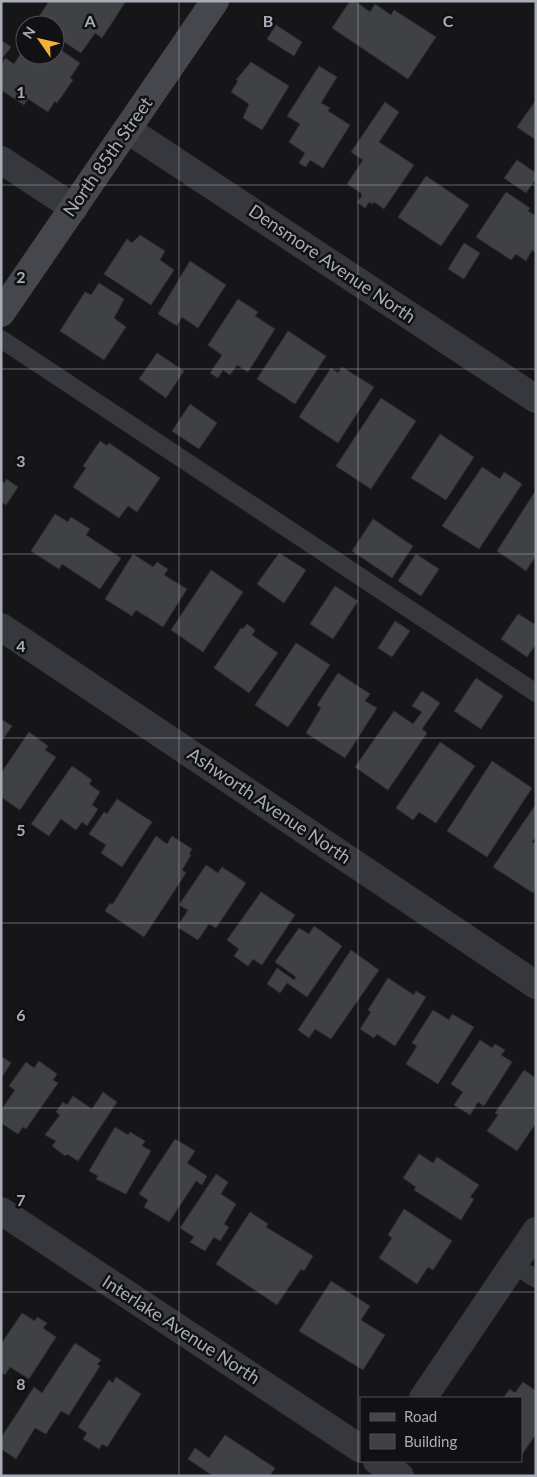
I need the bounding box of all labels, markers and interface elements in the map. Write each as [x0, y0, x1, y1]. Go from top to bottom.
text: A [83, 11, 96, 30]
text: B [263, 11, 273, 30]
text: C [443, 11, 454, 30]
north arrow [15, 15, 65, 65]
text: N [19, 23, 39, 42]
text: 1 [16, 82, 26, 101]
street label: North 85th Street [58, 92, 157, 220]
street label: Densmore Avenue North [245, 199, 420, 327]
text: 2 [16, 267, 26, 286]
text: 3 [16, 451, 26, 470]
text: 4 [16, 636, 26, 655]
street label: Ashworth Avenue North [184, 742, 355, 868]
text: 5 [16, 820, 26, 839]
text: 6 [16, 1005, 26, 1024]
text: 7 [16, 1190, 26, 1209]
street label: Interlake Avenue North [99, 1270, 265, 1388]
text: 8 [16, 1374, 26, 1393]
legend [360, 1397, 522, 1462]
text: Road [404, 1407, 437, 1425]
text: Building [404, 1432, 457, 1450]

